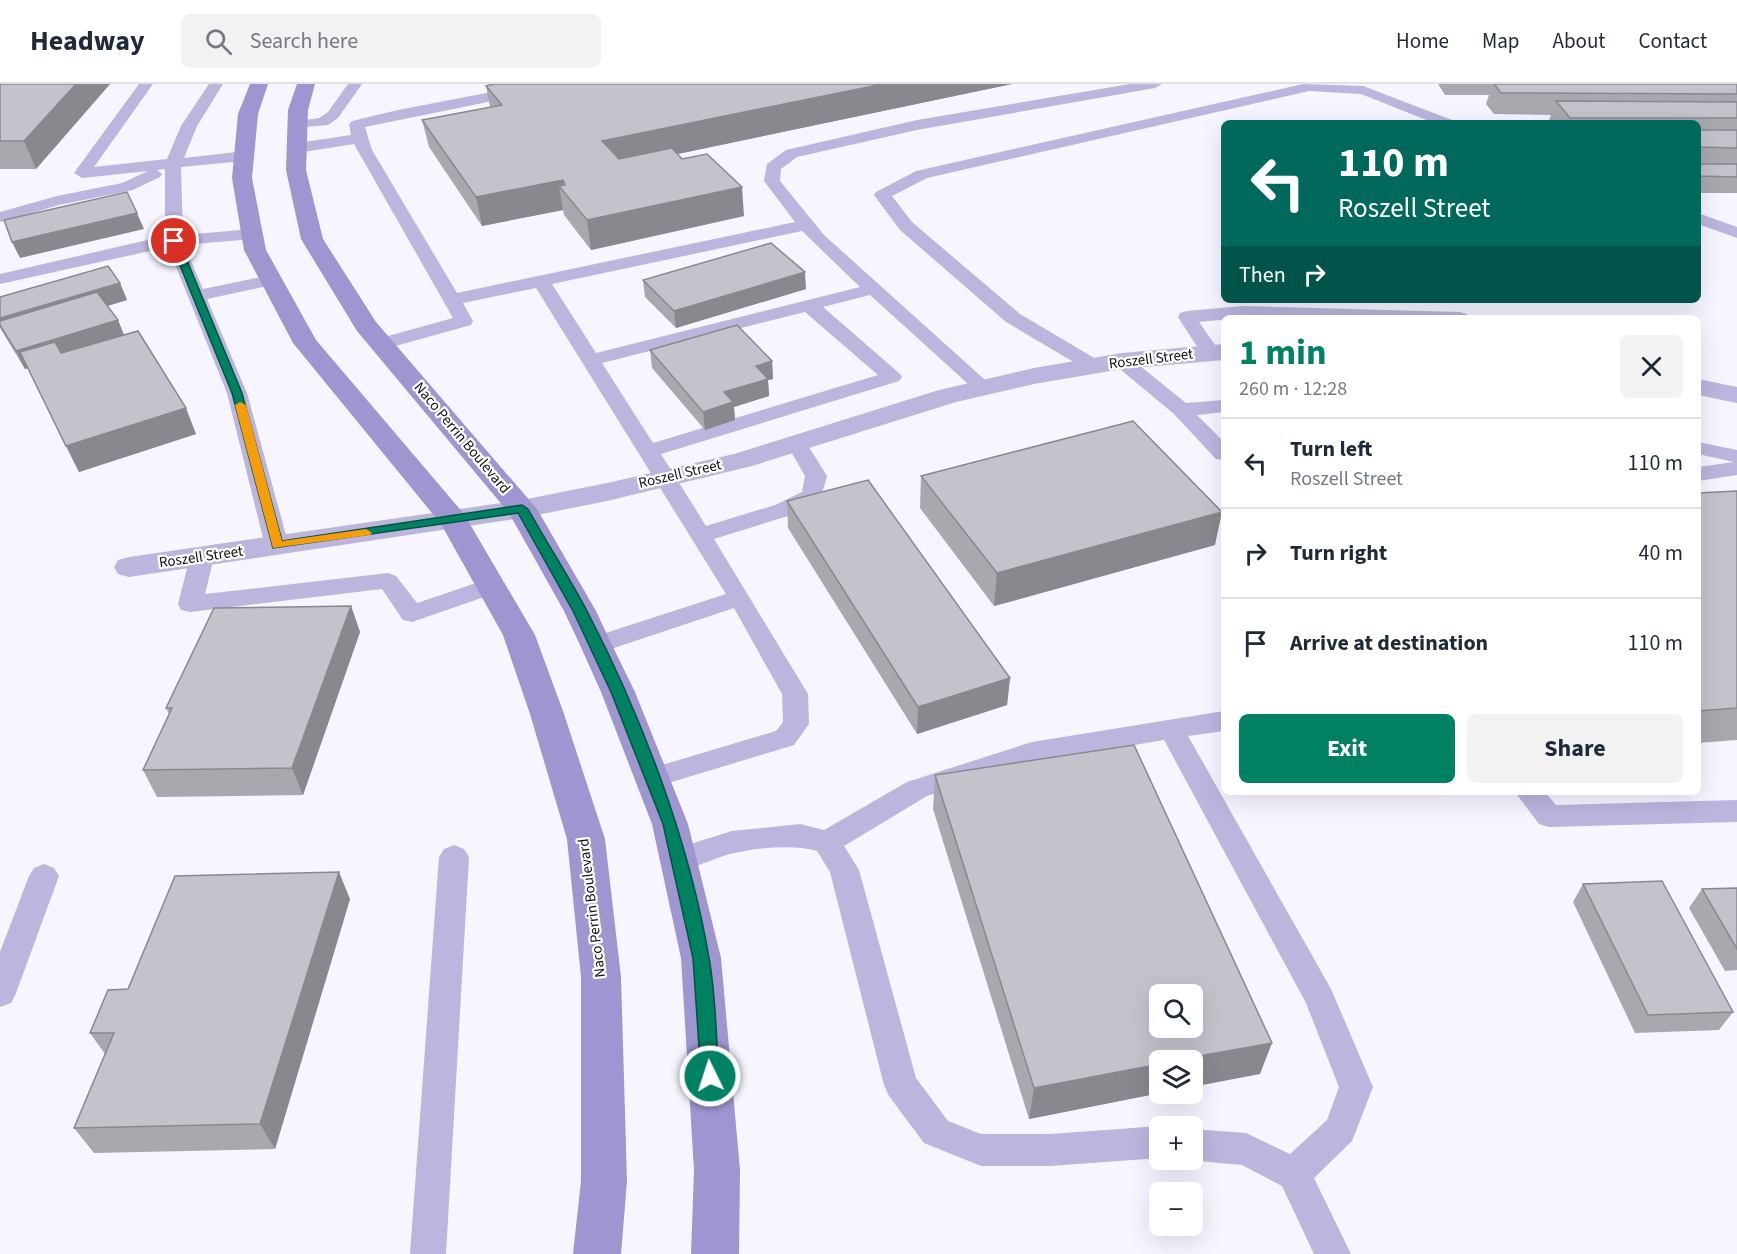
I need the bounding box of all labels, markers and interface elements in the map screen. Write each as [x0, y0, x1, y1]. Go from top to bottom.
search box [181, 14, 601, 68]
text: Headway [30, 21, 145, 61]
icon: search [202, 25, 235, 58]
text: Search here [250, 25, 358, 57]
text: Home [1396, 26, 1449, 56]
text: Map [1482, 26, 1520, 56]
text: About [1553, 26, 1605, 56]
text: Contact [1638, 26, 1707, 56]
text: 110 m [1338, 133, 1449, 193]
icon: left [1239, 144, 1317, 222]
text: Roszell Street [1338, 189, 1490, 228]
pin [148, 215, 199, 266]
icon: arrive [157, 224, 190, 257]
icon: right [1298, 258, 1331, 291]
text: Then [1239, 259, 1286, 291]
text: 1 min [1239, 327, 1327, 378]
button: close [1620, 335, 1683, 398]
street label: Roszell Street [1108, 343, 1194, 375]
text: 260 m · 12:28 [1239, 375, 1347, 403]
street label: Naco Perrin Boulevard [409, 378, 515, 498]
text: Turn left [1290, 433, 1372, 465]
icon: left [1239, 447, 1272, 480]
text: 110 m [1628, 447, 1683, 479]
street label: Roszell Street [636, 454, 724, 494]
text: Roszell Street [1290, 465, 1403, 493]
icon: right [1239, 537, 1272, 570]
text: Turn right [1290, 537, 1387, 569]
text: 40 m [1638, 537, 1683, 569]
street label: Roszell Street [158, 541, 244, 573]
icon: arrive [1239, 627, 1272, 660]
text: Arrive at destination [1290, 627, 1488, 659]
text: 110 m [1628, 627, 1683, 659]
button: Exit [1239, 714, 1455, 783]
button: Share [1467, 714, 1683, 783]
street label: Naco Perrin Boulevard [573, 837, 611, 979]
map controls [1149, 984, 1203, 1236]
button: search [1149, 984, 1203, 1038]
position arrow [678, 1044, 742, 1108]
button: layers [1149, 1050, 1203, 1104]
button: + [1149, 1116, 1203, 1170]
button: − [1149, 1182, 1203, 1236]

